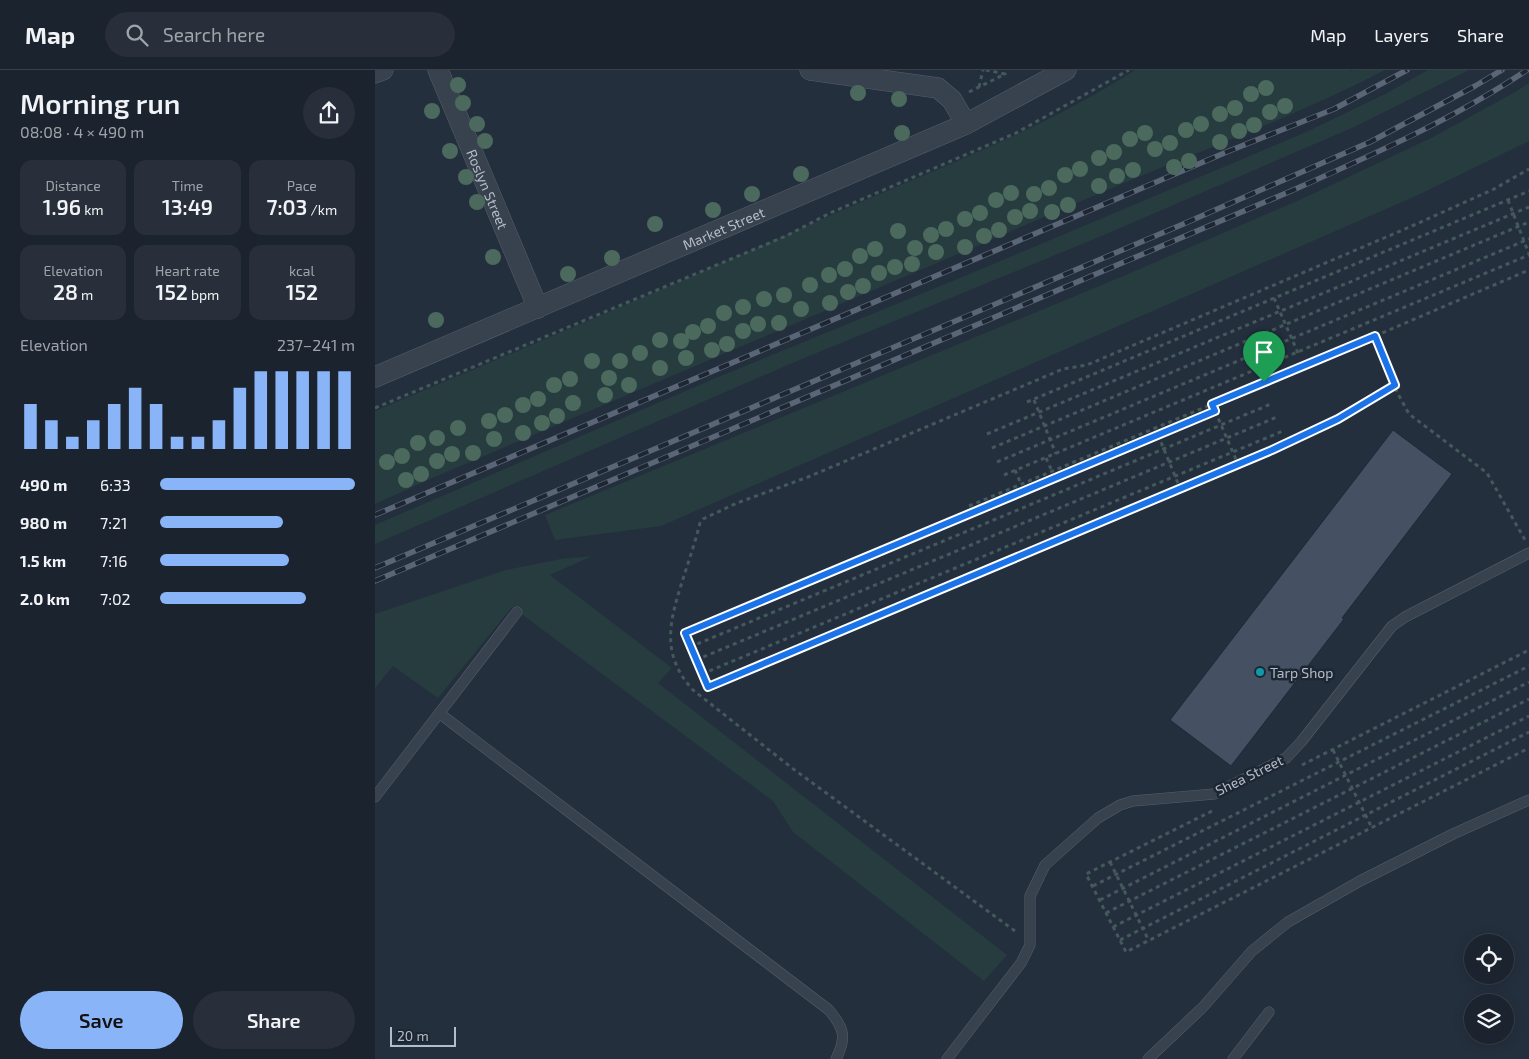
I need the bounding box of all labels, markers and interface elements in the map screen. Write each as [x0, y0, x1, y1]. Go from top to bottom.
search box [105, 12, 455, 57]
text: Map [25, 20, 75, 49]
icon: search [123, 21, 151, 49]
text: Search here [163, 23, 265, 46]
text: Map [1310, 24, 1346, 46]
text: Layers [1374, 24, 1429, 46]
text: Share [1457, 24, 1504, 46]
text: Morning run [20, 86, 180, 120]
button: share [303, 87, 355, 139]
text: 08:08 · 4 × 490 m [20, 122, 144, 141]
street label: Roslyn Street [464, 146, 512, 231]
text: Distance [46, 177, 101, 194]
text: Time [172, 177, 203, 194]
text: Pace [287, 177, 317, 194]
text: 1.96 [43, 194, 81, 219]
text: 13:49 [162, 194, 213, 219]
text: 7:03 [266, 194, 307, 219]
text: km [81, 201, 104, 218]
text: /km [307, 201, 337, 218]
street label: Market Street [680, 203, 767, 253]
text: Elevation [43, 262, 103, 279]
text: Heart rate [155, 262, 220, 279]
text: kcal [289, 262, 315, 279]
text: 28 [53, 279, 78, 304]
text: 152 [156, 279, 188, 304]
text: 152 [286, 279, 318, 304]
text: m [78, 286, 93, 303]
text: bpm [188, 286, 219, 303]
pin [1243, 331, 1285, 382]
text: Elevation [20, 335, 88, 354]
text: 237–241 m [277, 335, 355, 354]
icon: arrive [1250, 338, 1278, 366]
text: 490 m [20, 475, 67, 494]
text: 6:33 [100, 475, 131, 494]
text: 980 m [20, 513, 67, 532]
text: 7:21 [100, 513, 127, 532]
text: 1.5 km [20, 551, 66, 570]
text: 7:16 [100, 551, 128, 570]
text: 2.0 km [20, 589, 70, 608]
text: 7:02 [100, 589, 131, 608]
place label: Tarp Shop [1270, 664, 1333, 681]
marker: Tarp Shop [1254, 666, 1266, 678]
street label: Shea Street [1212, 751, 1286, 799]
map controls [1464, 934, 1514, 1044]
button: locate [1464, 934, 1514, 984]
button: Save [20, 991, 183, 1049]
button: Share [193, 991, 355, 1049]
button: layers [1464, 994, 1514, 1044]
scale bar [390, 1024, 456, 1047]
text: 20 m [397, 1027, 429, 1044]

